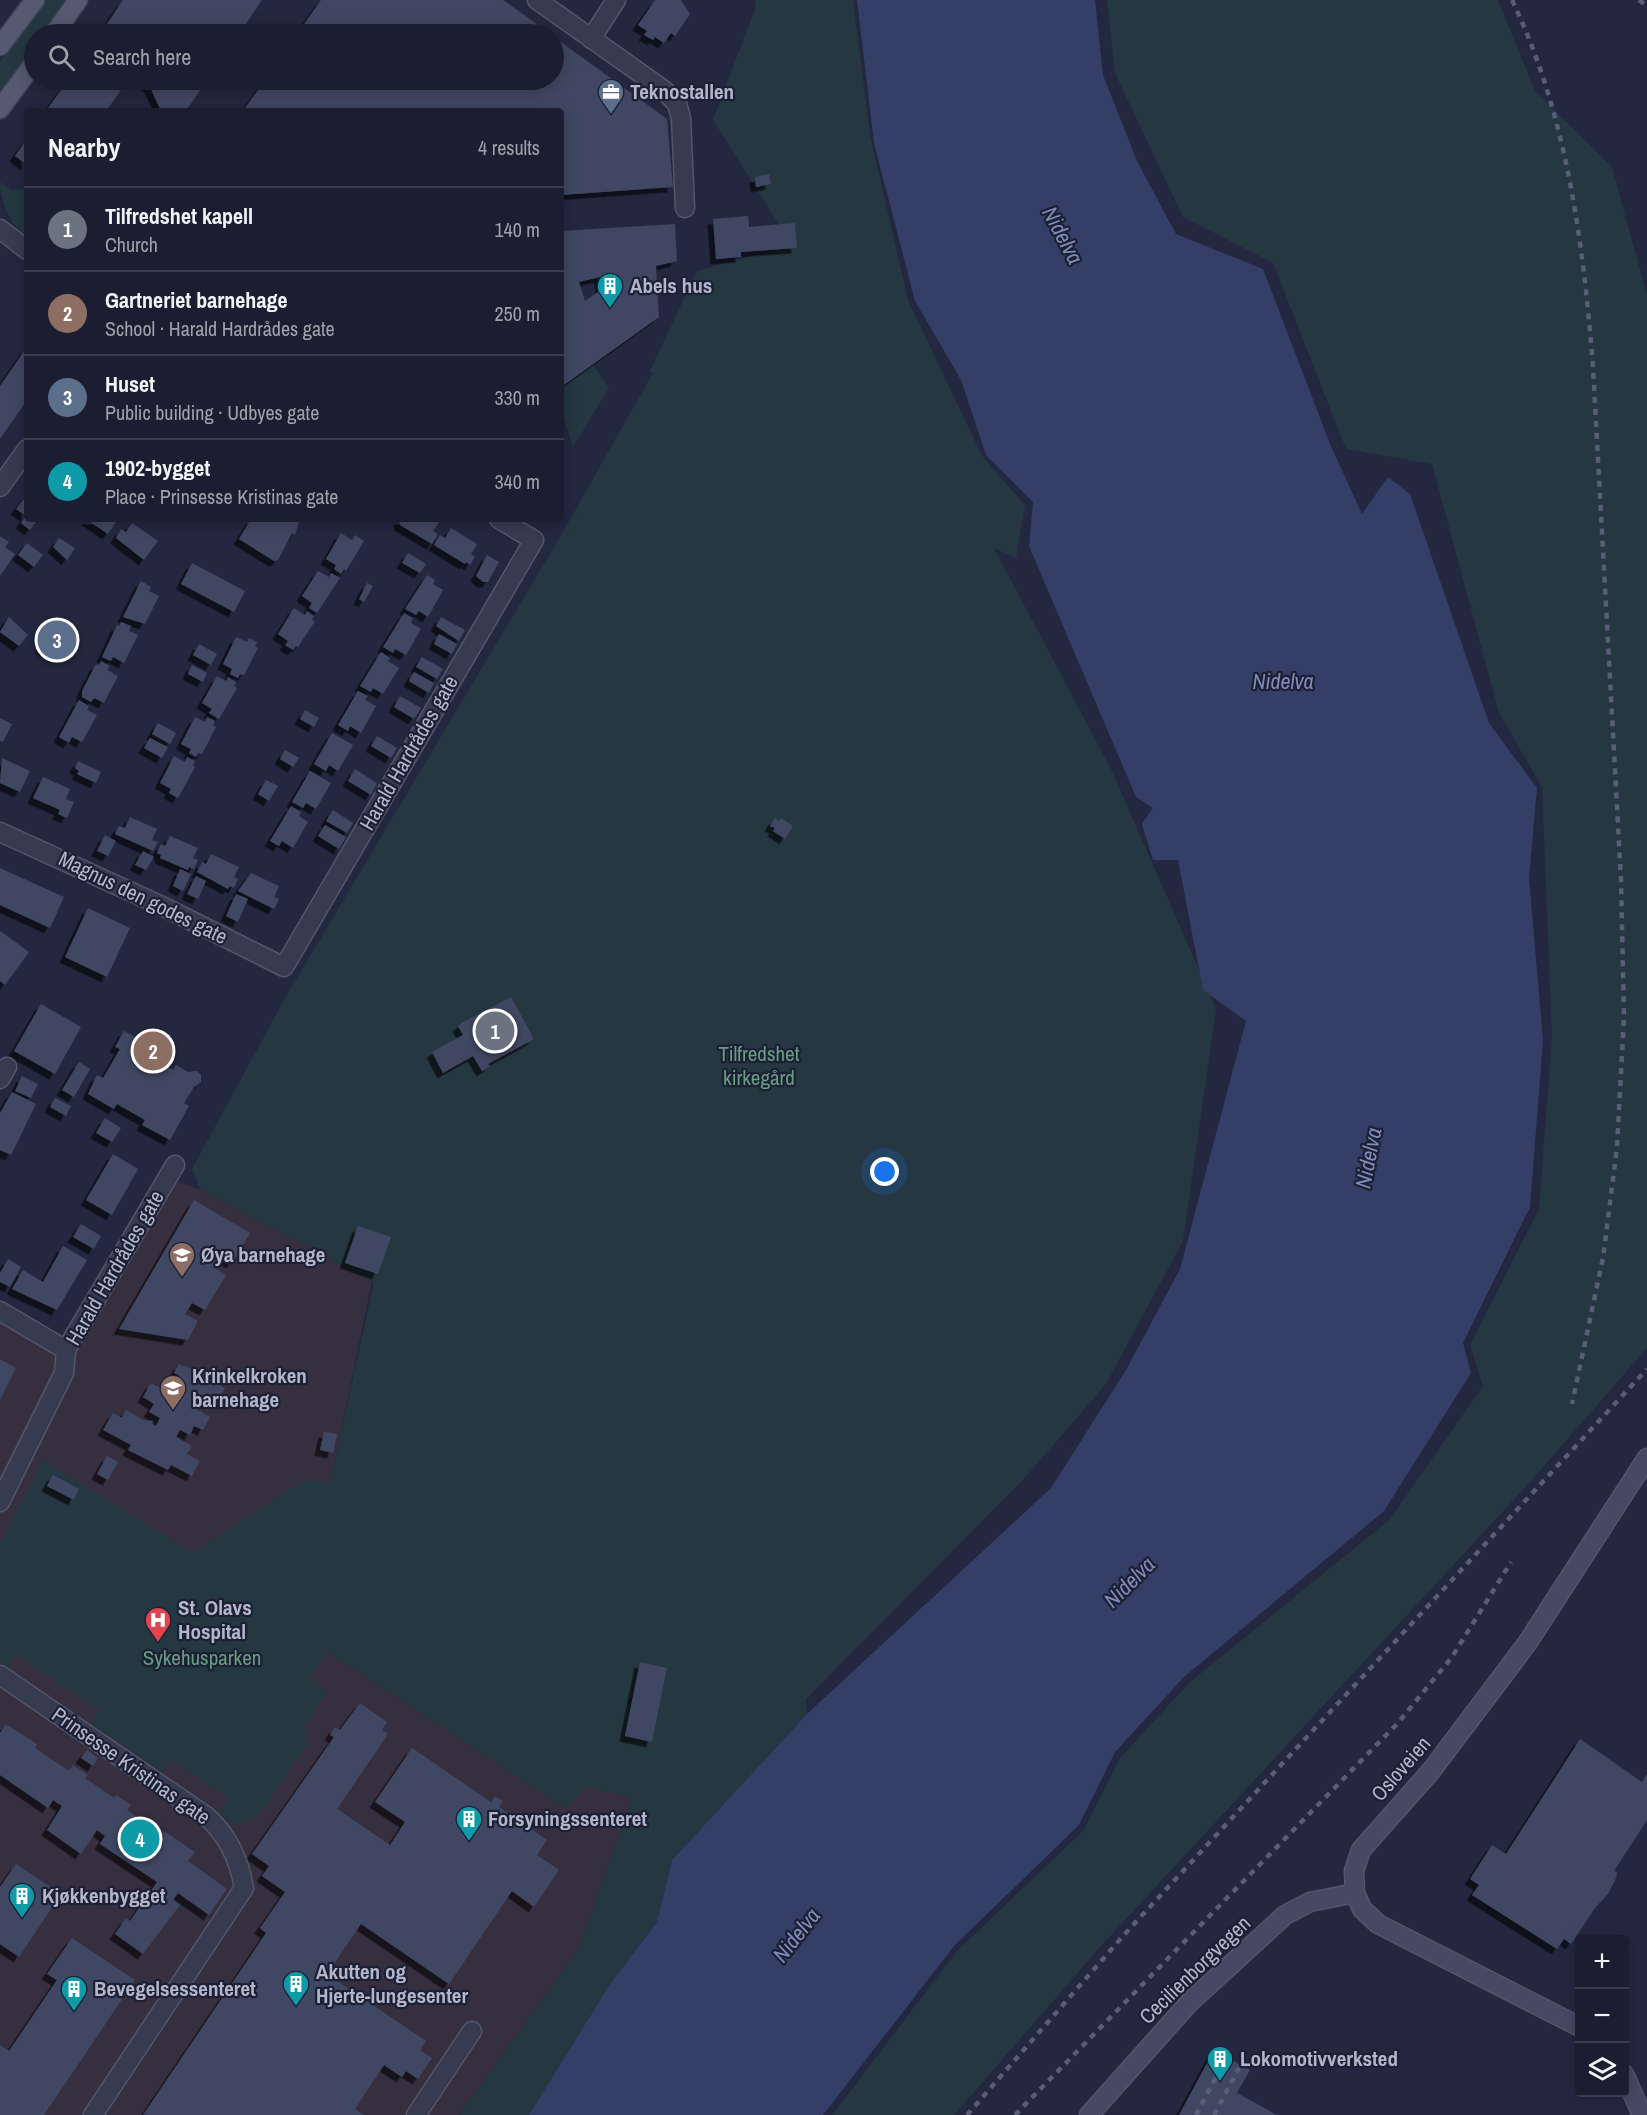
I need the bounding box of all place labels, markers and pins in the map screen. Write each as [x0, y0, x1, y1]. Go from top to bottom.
office icon: Teknostallen [596, 77, 626, 115]
place label: Teknostallen [630, 77, 734, 106]
building icon: Abels hus [595, 271, 625, 309]
place label: Abels hus [630, 271, 712, 300]
pin: 3 [38, 618, 76, 662]
pin: 1 [476, 1008, 514, 1054]
pin: 2 [134, 1028, 172, 1074]
school or university icon: Øya barnehage [167, 1240, 197, 1278]
place label: Øya barnehage [201, 1240, 325, 1269]
place label: Krinkelkroken barnehage [192, 1361, 307, 1414]
school or university icon: Krinkelkroken barnehage [158, 1373, 188, 1411]
place label: St. Olavs Hospital [178, 1593, 252, 1646]
hospital icon: St. Olavs Hospital [143, 1605, 173, 1643]
building icon: Forsyningssenteret [454, 1804, 484, 1842]
place label: Forsyningssenteret [488, 1804, 647, 1833]
pin: 4 [120, 1816, 160, 1862]
building icon: Kjøkkenbygget [7, 1881, 37, 1919]
place label: Kjøkkenbygget [42, 1881, 166, 1910]
place label: Akutten og Hjerte-lungesenter [316, 1957, 468, 2010]
building icon: Akutten og Hjerte-lungesenter [281, 1969, 311, 2007]
building icon: Bevegelsessenteret [59, 1974, 89, 2012]
place label: Bevegelsessenteret [94, 1974, 256, 2003]
building icon: Lokomotivverksted [1205, 2044, 1235, 2082]
place label: Lokomotivverksted [1240, 2044, 1398, 2073]

